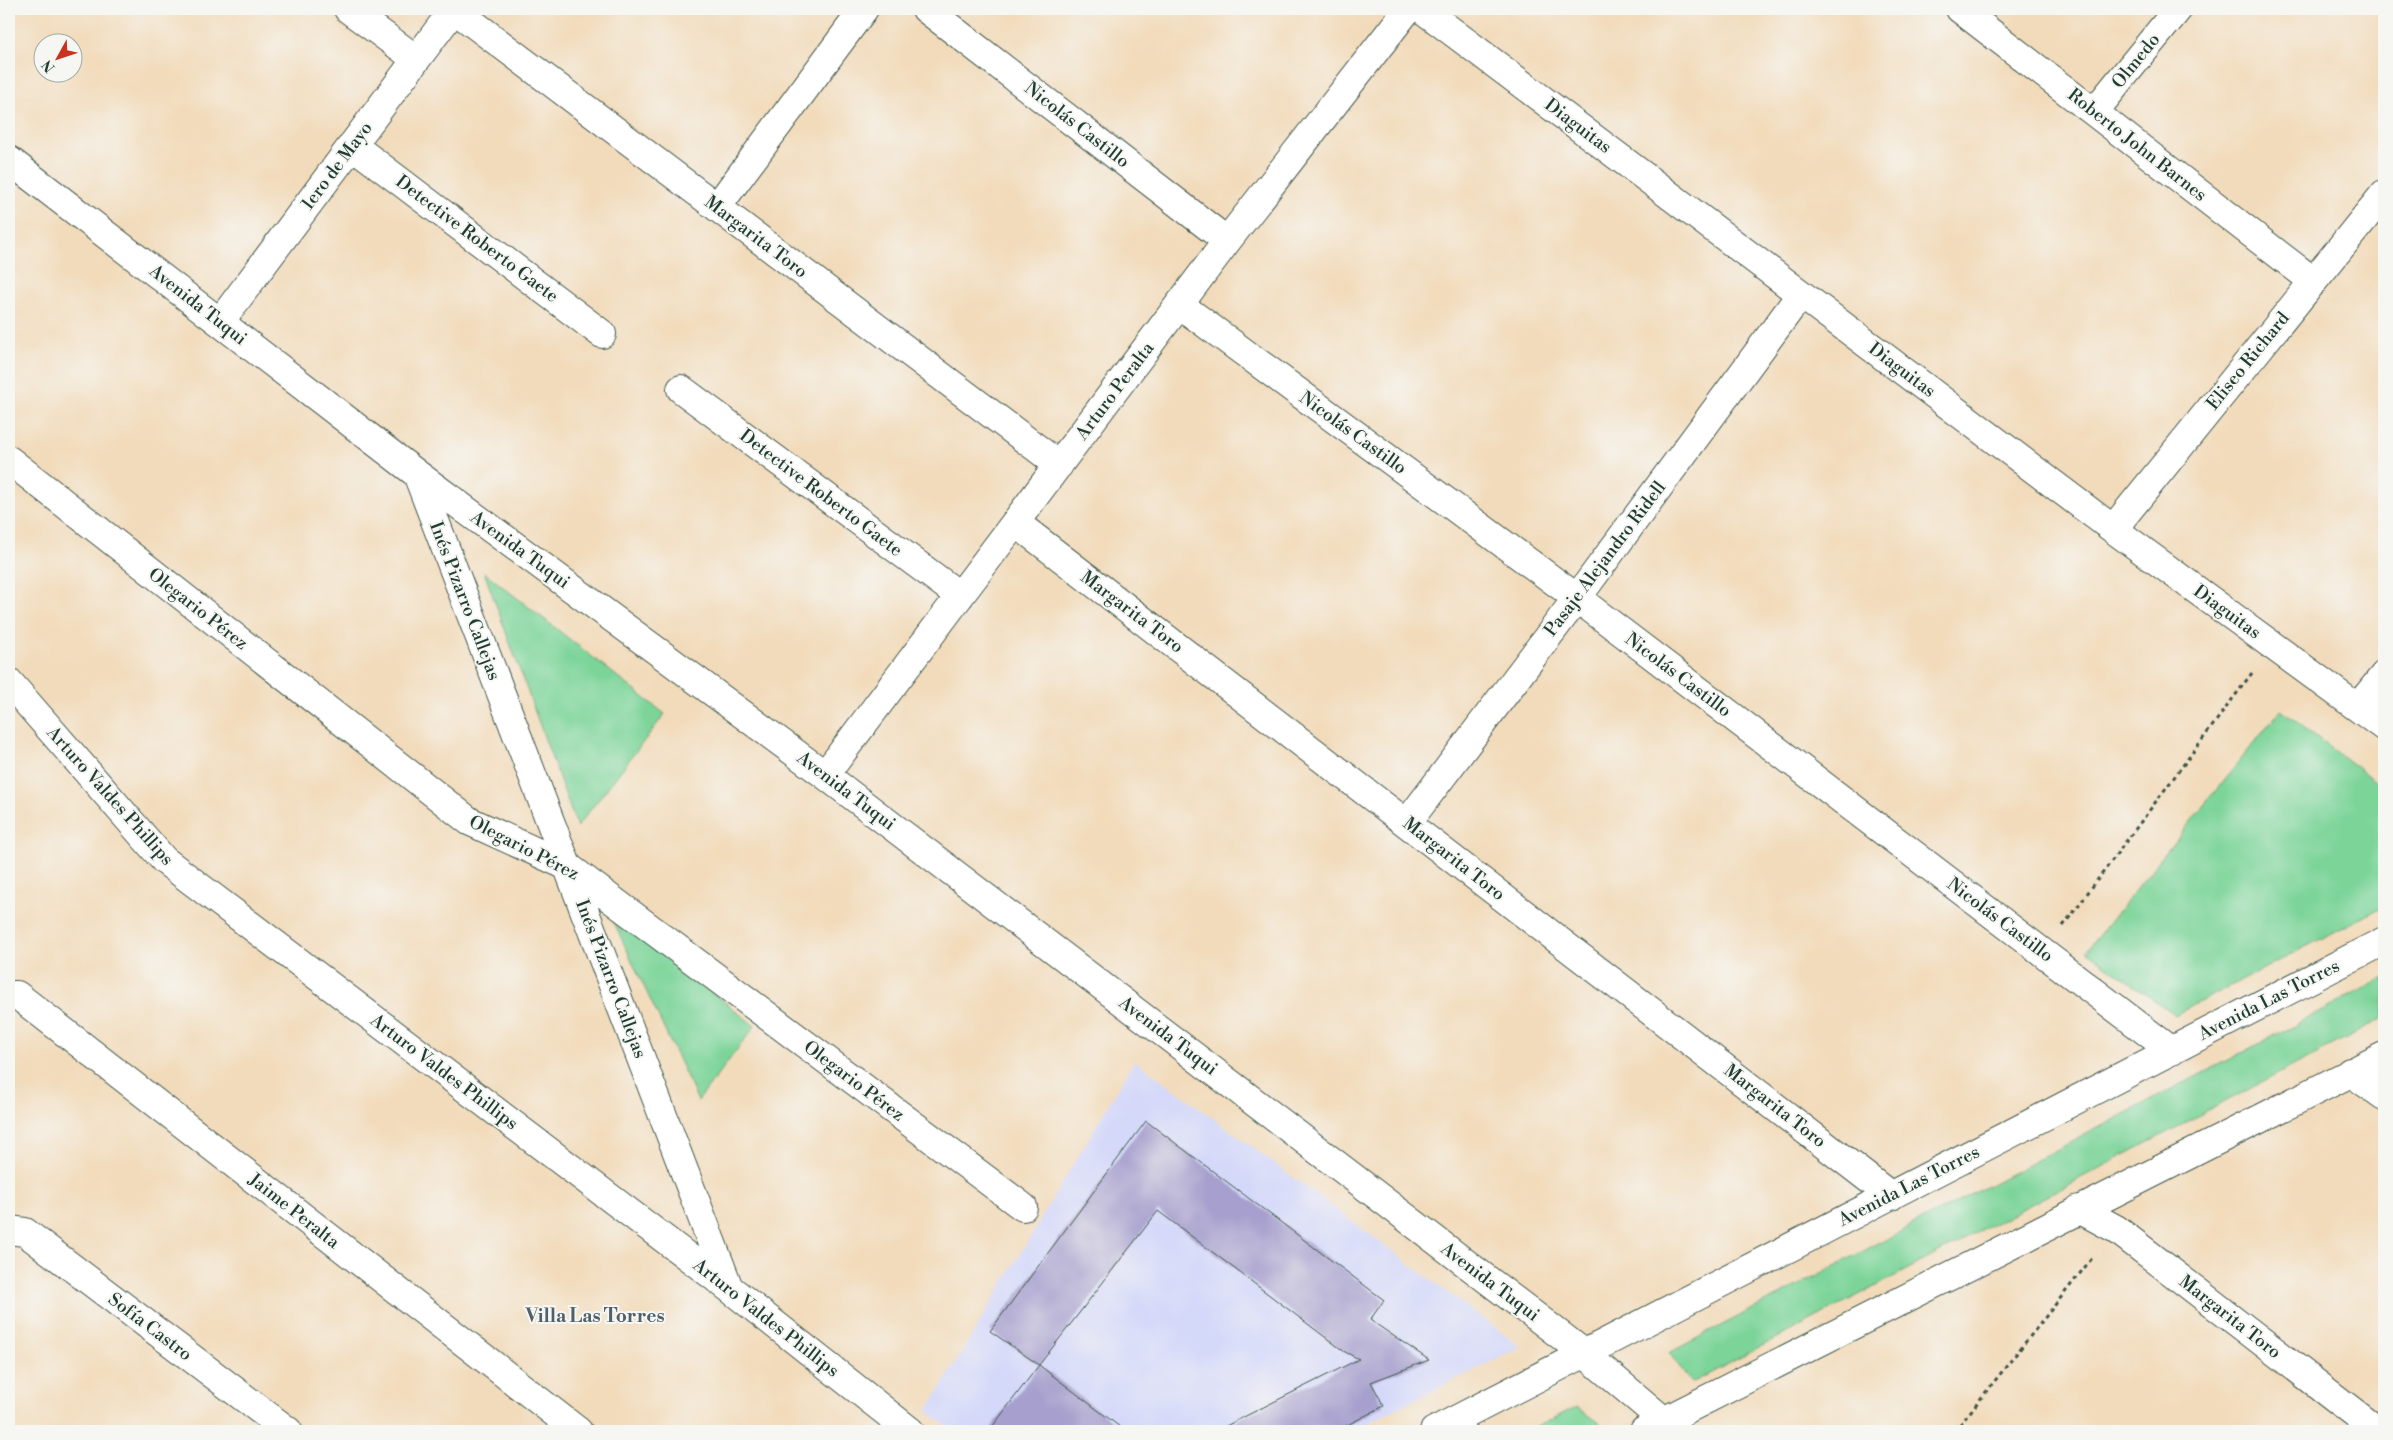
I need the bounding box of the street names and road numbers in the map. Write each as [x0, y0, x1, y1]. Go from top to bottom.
street label: Olmedo [2107, 29, 2165, 93]
street label: Nicolás Castillo [1020, 77, 1134, 173]
street label: Roberto John Barnes [2063, 83, 2211, 207]
street label: Diaguitas [1540, 93, 1616, 159]
street label: 1ero de Mayo [296, 117, 378, 215]
street label: Detective Roberto Gaete [391, 170, 563, 308]
street label: Margarita Toro [700, 191, 812, 283]
street label: Avenida Tuqui [144, 259, 252, 350]
street label: Eliseo Richard [2201, 307, 2295, 415]
street label: Arturo Peralta [1070, 337, 1160, 445]
street label: Diaguitas [1864, 337, 1940, 403]
street label: Nicolás Castillo [1295, 386, 1411, 480]
street label: Detective Roberto Gaete [735, 424, 907, 562]
street label: Pasaje Alejandro Ridell [1539, 476, 1671, 641]
street label: Avenida Tuqui [465, 506, 574, 594]
street label: Inés Pizarro Callejas [424, 519, 506, 684]
street label: Olegario Pérez [143, 563, 253, 655]
street label: Margarita Toro [1076, 566, 1188, 658]
street label: Diaguitas [2189, 580, 2265, 644]
street label: Nicolás Castillo [1620, 628, 1736, 722]
street label: Arturo Valdes Phillips [41, 721, 179, 870]
street label: Avenida Tuqui [791, 746, 900, 836]
street label: Olegario Pérez [465, 810, 583, 886]
street label: Margarita Toro [1398, 812, 1510, 906]
street label: Nicolás Castillo [1942, 873, 2058, 967]
street label: Inés Pizarro Callejas [570, 897, 652, 1062]
street label: Avenida Las Torres [2194, 954, 2344, 1046]
street label: Avenida Tuqui [1113, 991, 1222, 1081]
street label: Arturo Valdes Phillips [365, 1008, 523, 1135]
street label: Olegario Pérez [799, 1036, 909, 1126]
street label: Margarita Toro [1719, 1059, 1831, 1153]
street label: Avenida Las Torres [1834, 1140, 1984, 1232]
street label: Jaime Peralta [243, 1168, 345, 1254]
street label: Avenida Tuqui [1435, 1237, 1544, 1327]
street label: Arturo Valdes Phillips [688, 1253, 844, 1382]
street label: Margarita Toro [2174, 1270, 2286, 1364]
street label: Sofía Castro [103, 1288, 197, 1366]

